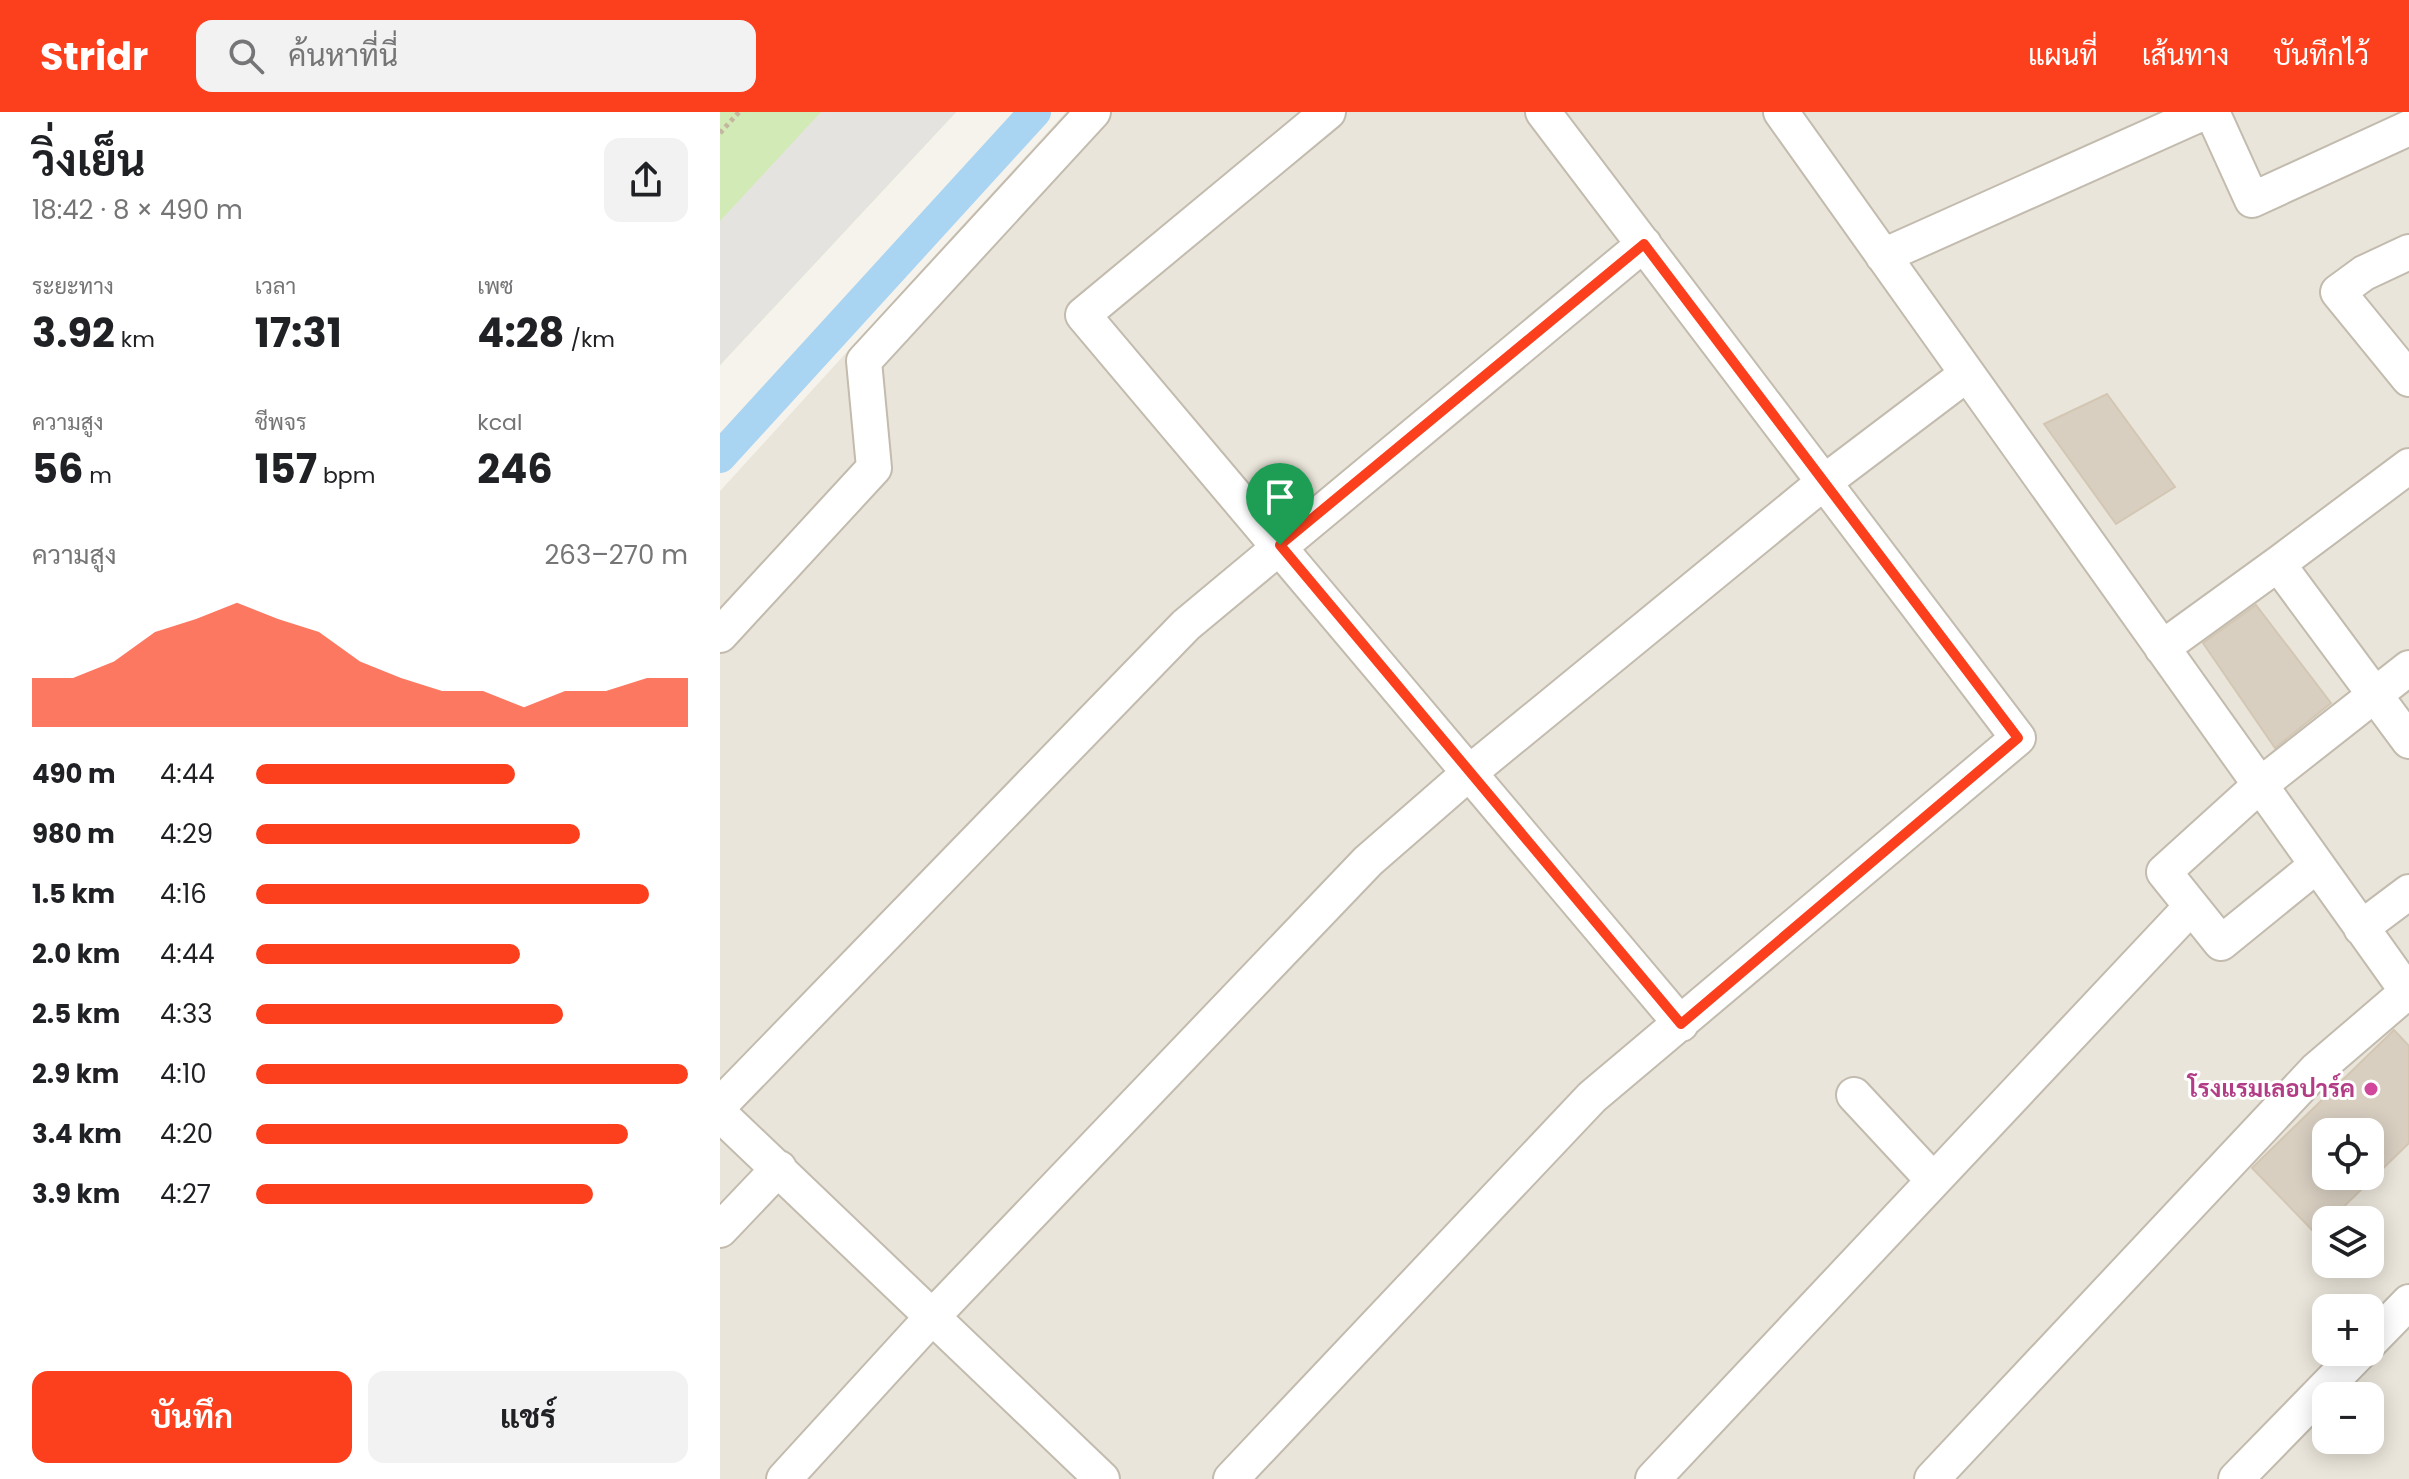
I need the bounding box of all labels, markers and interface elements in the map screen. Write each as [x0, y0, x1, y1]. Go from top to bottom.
search box [196, 20, 756, 92]
text: Stridr [40, 30, 148, 83]
icon: search [224, 34, 268, 78]
text: ค้นหาที่นี่ [288, 34, 398, 77]
text: แผนที่ [2028, 36, 2098, 75]
text: เส้นทาง [2142, 36, 2229, 75]
text: บันทึกไว้ [2273, 36, 2369, 75]
text: วิ่งเย็น [32, 130, 146, 191]
button: share [604, 138, 688, 222]
text: 18:42 · 8 × 490 m [32, 192, 243, 228]
text: ระยะทาง [32, 271, 114, 302]
text: เวลา [255, 271, 296, 302]
text: เพซ [477, 271, 514, 302]
text: 3.92 [32, 305, 115, 361]
text: 17:31 [255, 305, 342, 361]
text: 4:28 [477, 305, 565, 361]
text: km [115, 324, 155, 355]
text: /km [565, 324, 615, 355]
text: ความสูง [32, 407, 103, 438]
text: ชีพจร [255, 407, 307, 438]
text: kcal [477, 407, 522, 438]
text: 56 [32, 441, 83, 497]
text: 157 [255, 441, 317, 497]
text: 246 [477, 441, 553, 497]
text: m [83, 460, 112, 491]
text: bpm [317, 460, 375, 491]
pin [1246, 463, 1314, 545]
icon: arrive [1258, 475, 1302, 519]
text: ความสูง [32, 537, 116, 573]
text: 263–270 m [544, 537, 688, 573]
text: 490 m [32, 756, 116, 792]
text: 4:44 [160, 756, 215, 792]
text: 980 m [32, 816, 115, 852]
text: 4:29 [160, 816, 213, 852]
text: 1.5 km [32, 876, 115, 912]
text: 4:16 [160, 876, 207, 912]
text: 2.0 km [32, 936, 120, 972]
text: 4:44 [160, 936, 215, 972]
text: 2.5 km [32, 996, 120, 1032]
text: 4:33 [160, 996, 213, 1032]
text: 2.9 km [32, 1056, 119, 1092]
text: 4:10 [160, 1056, 207, 1092]
place label: โรงแรมเลอปาร์ค [2186, 1072, 2355, 1105]
marker: โรงแรมเลอปาร์ค [2362, 1080, 2380, 1098]
text: 3.4 km [32, 1116, 122, 1152]
text: 4:20 [160, 1116, 213, 1152]
map controls [2312, 1118, 2384, 1454]
button: locate [2312, 1118, 2384, 1190]
text: 3.9 km [32, 1176, 120, 1212]
text: 4:27 [160, 1176, 211, 1212]
button: layers [2312, 1206, 2384, 1278]
button: + [2312, 1294, 2384, 1366]
button: บันทึก [32, 1371, 352, 1463]
button: แชร์ [368, 1371, 688, 1463]
button: − [2312, 1382, 2384, 1454]

